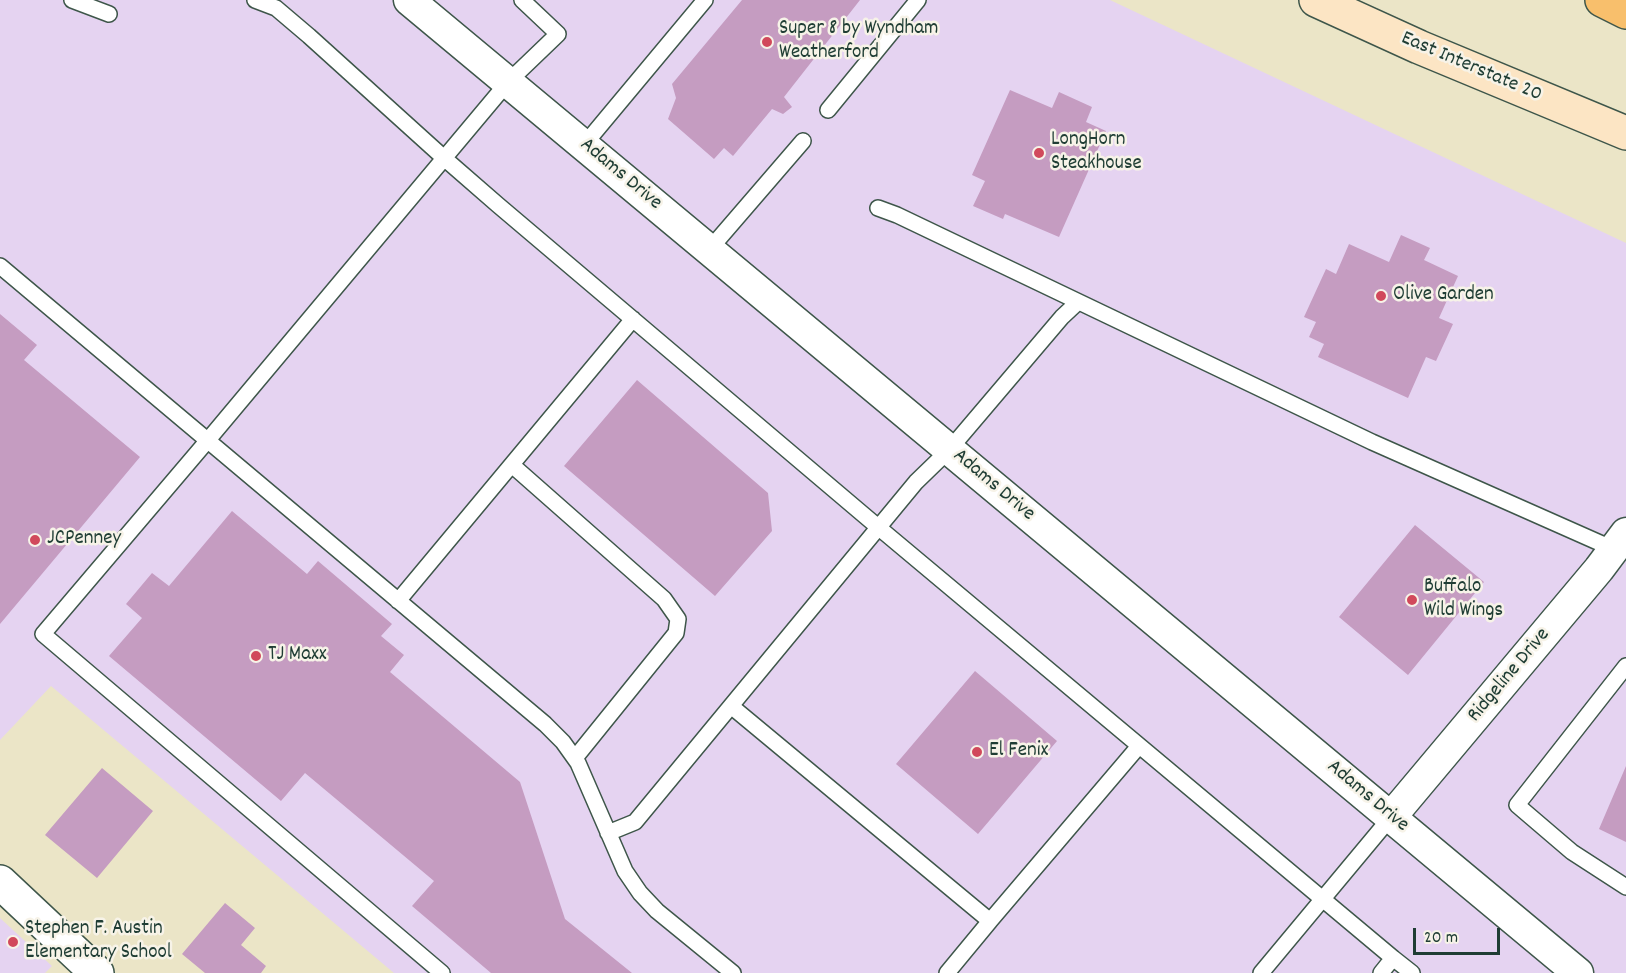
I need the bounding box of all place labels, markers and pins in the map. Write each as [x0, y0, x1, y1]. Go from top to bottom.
place label: Super 8 by Wyndham Weatherford [779, 17, 938, 67]
marker: Super 8 by Wyndham Weatherford [760, 35, 774, 49]
place label: LongHorn Steakhouse [1051, 128, 1142, 178]
marker: LongHorn Steakhouse [1032, 146, 1046, 160]
place label: Olive Garden [1393, 283, 1494, 309]
marker: Olive Garden [1374, 289, 1388, 303]
place label: JCPenney [47, 527, 121, 553]
marker: JCPenney [28, 533, 42, 547]
place label: Buffalo Wild Wings [1424, 575, 1503, 625]
marker: Buffalo Wild Wings [1405, 593, 1419, 607]
place label: TJ Maxx [268, 643, 327, 669]
marker: TJ Maxx [249, 649, 263, 663]
place label: El Fenix [989, 739, 1048, 765]
marker: El Fenix [970, 745, 984, 759]
place label: Stephen F. Austin Elementary School [25, 917, 172, 967]
marker: Stephen F. Austin Elementary School [6, 935, 20, 949]

